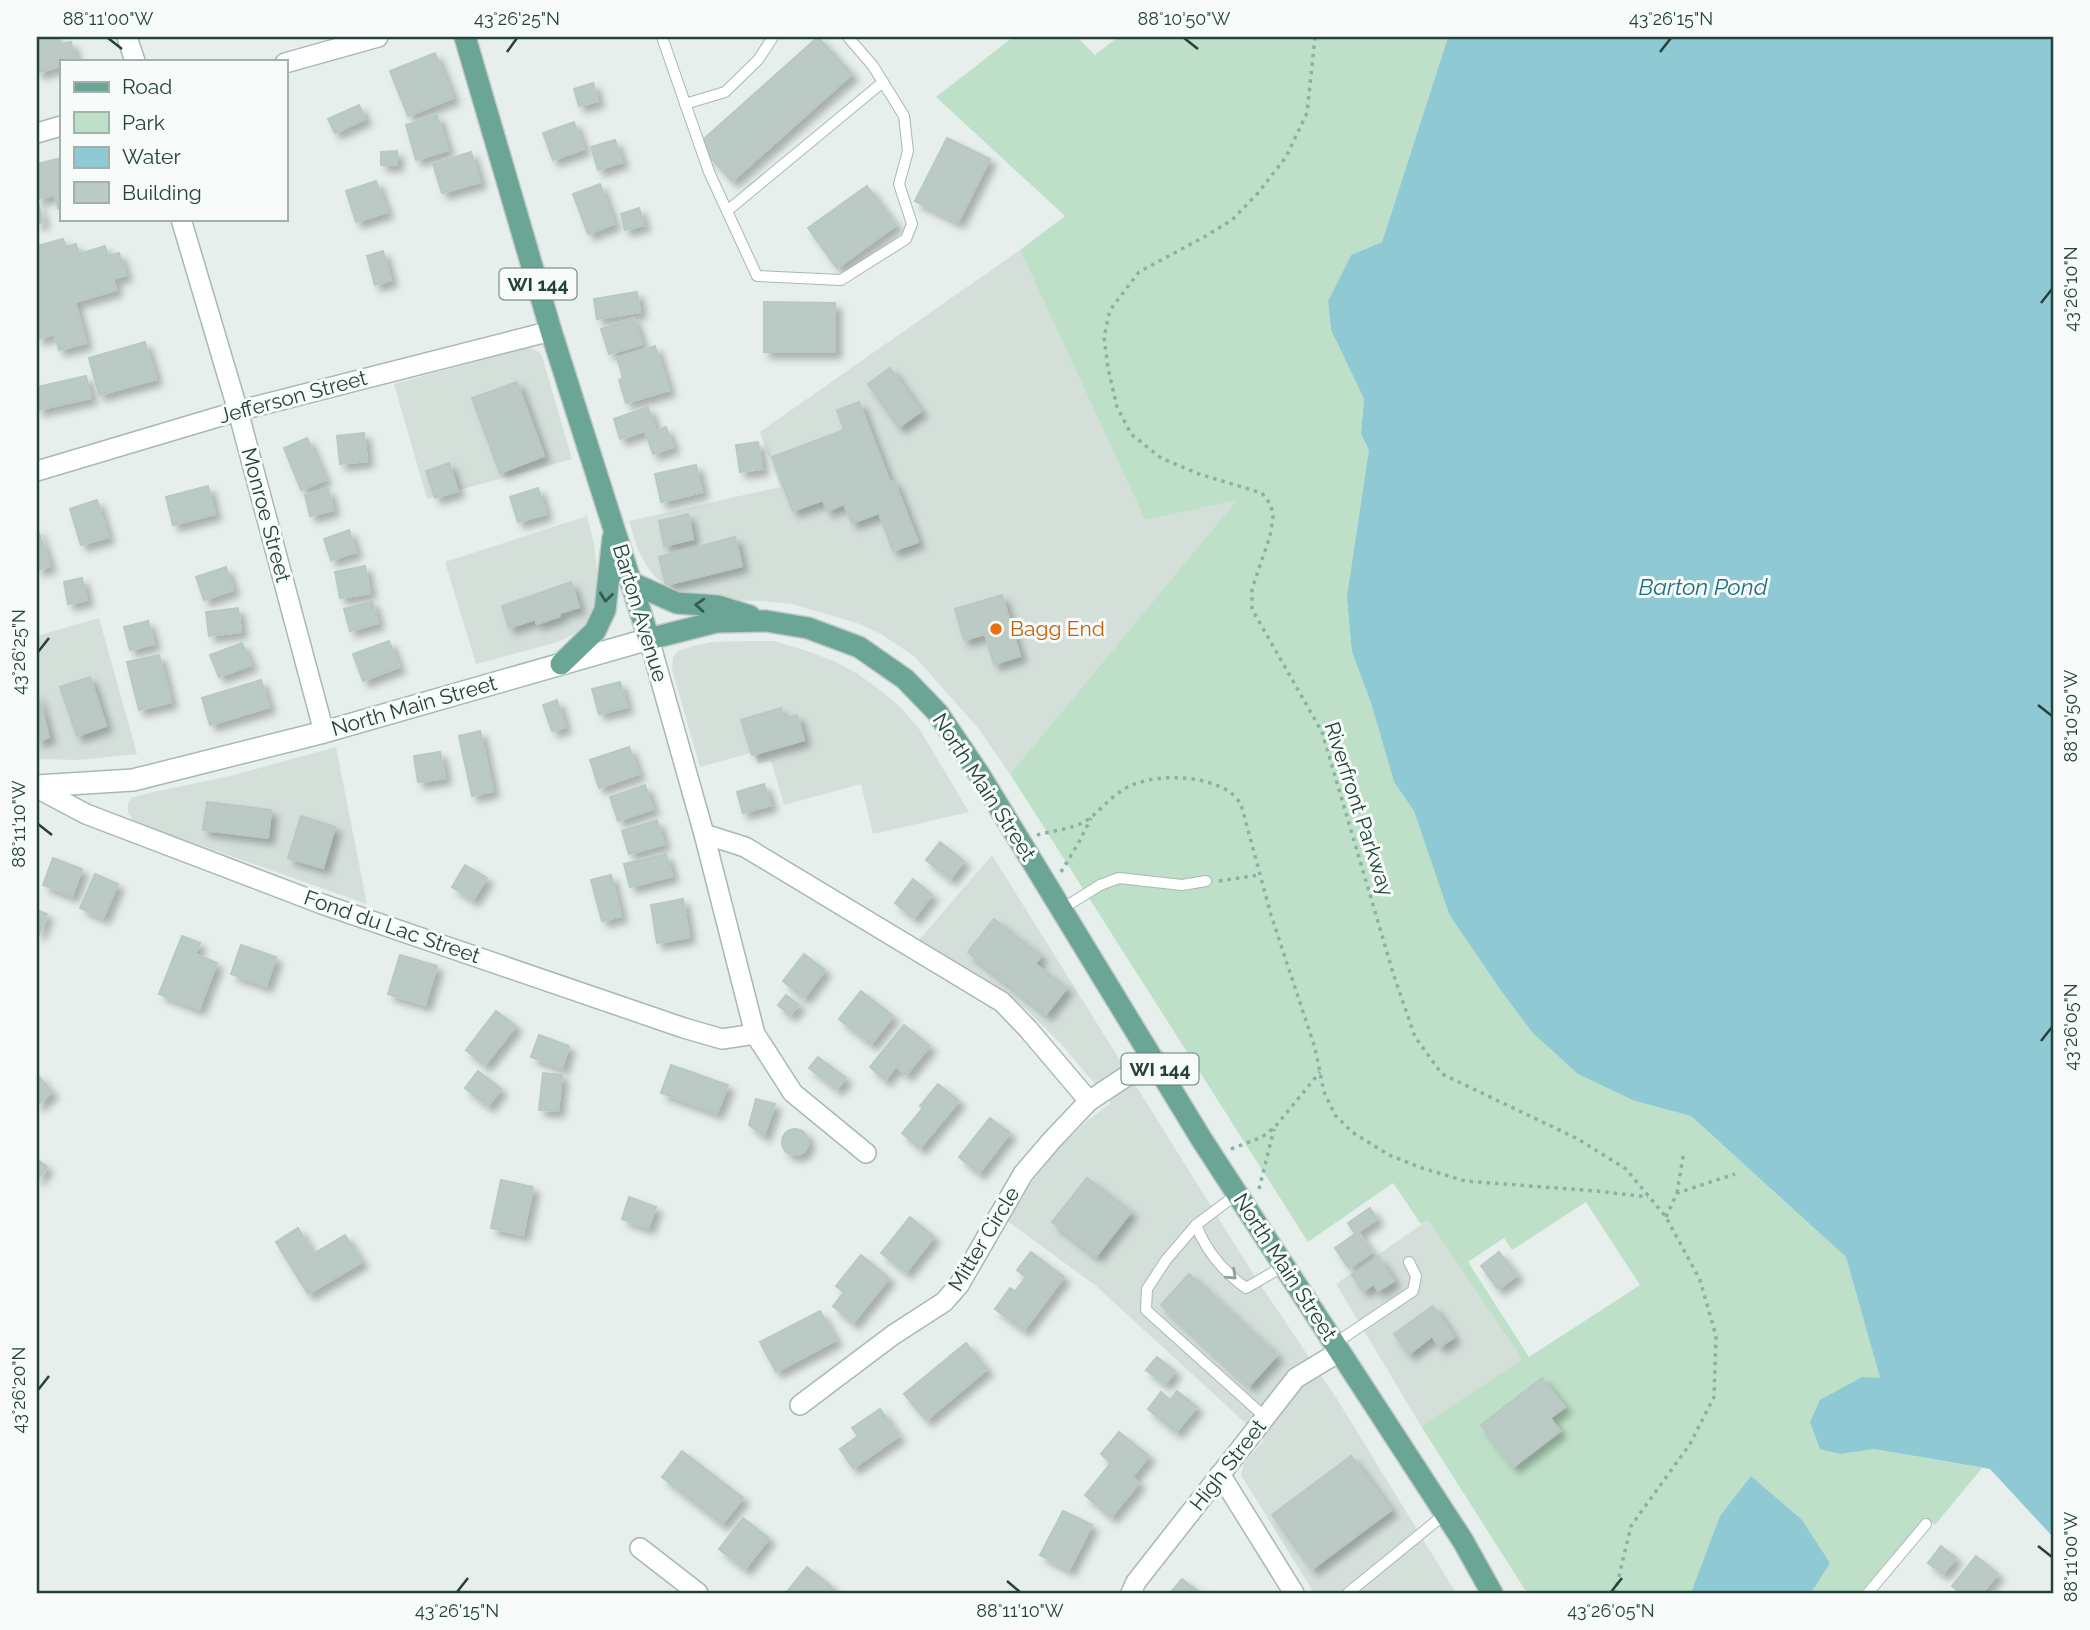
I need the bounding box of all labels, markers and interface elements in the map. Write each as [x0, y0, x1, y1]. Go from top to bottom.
text: 88°11'00"W [63, 8, 153, 29]
text: 43°26'25"N [474, 8, 560, 29]
text: 88°10'50"W [1138, 8, 1231, 29]
text: 43°26'15"N [1629, 8, 1713, 29]
legend [60, 60, 287, 220]
text: Road [122, 74, 172, 99]
text: Park [122, 110, 165, 135]
text: Water [122, 144, 181, 169]
text: Building [122, 180, 202, 205]
text: 43°26'10"N [2060, 246, 2081, 332]
road number: WI 144 [500, 268, 576, 300]
street label: Jefferson Street [216, 365, 370, 428]
street label: Monroe Street [236, 445, 296, 585]
street label: Barton Avenue [608, 541, 673, 685]
water label: Barton Pond [1639, 573, 1769, 600]
one-way arrow [599, 591, 614, 603]
one-way arrow [695, 598, 706, 613]
text: 43°26'25"N [8, 609, 29, 695]
place label: Bagg End [1010, 616, 1105, 641]
marker: Bagg End [988, 621, 1004, 637]
text: 88°10'50"W [2060, 669, 2081, 762]
street label: North Main Street [328, 670, 499, 741]
street label: North Main Street [927, 708, 1041, 865]
street label: Riverfront Parkway [1319, 718, 1399, 899]
text: 88°11'10"W [8, 780, 29, 868]
street label: Fond du Lac Street [301, 885, 483, 968]
text: 43°26'05"N [2060, 983, 2081, 1071]
road number: WI 144 [1122, 1054, 1198, 1084]
street label: Mitter Circle [943, 1182, 1024, 1295]
street label: North Main Street [1228, 1188, 1342, 1345]
one-way arrow [1224, 1267, 1237, 1280]
text: 43°26'20"N [8, 1347, 29, 1434]
street label: High Street [1184, 1414, 1271, 1515]
text: 88°11'00"W [2060, 1512, 2081, 1602]
text: 43°26'15"N [415, 1600, 499, 1621]
text: 88°11'10"W [976, 1600, 1064, 1621]
text: 43°26'05"N [1567, 1600, 1655, 1621]

